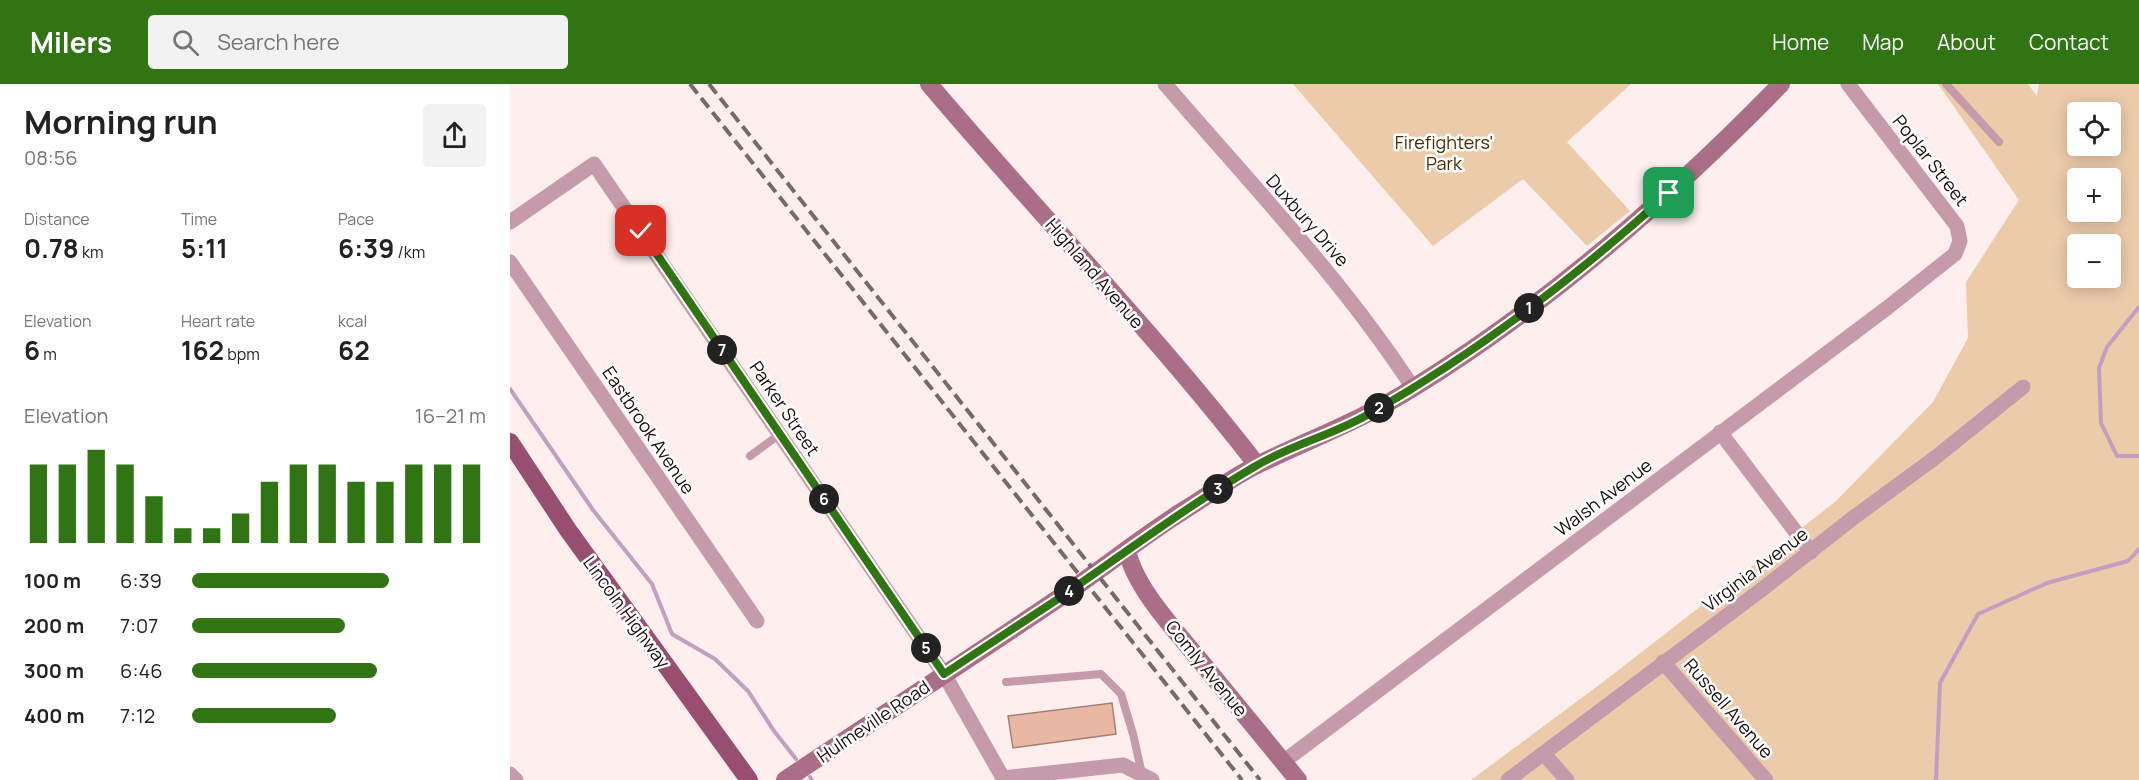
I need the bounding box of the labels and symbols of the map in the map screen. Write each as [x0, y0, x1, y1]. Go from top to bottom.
street label: Poplar Street [1888, 110, 1974, 210]
park label: Firefighters' Park [1395, 130, 1493, 175]
pin [1643, 167, 1694, 218]
street label: Duxbury Drive [1261, 169, 1355, 271]
pin [615, 205, 666, 256]
street label: Highland Avenue [1040, 213, 1150, 333]
pin: 1 [1514, 293, 1544, 323]
pin: 7 [707, 335, 737, 365]
street label: Parker Street [745, 356, 825, 460]
street label: Eastbrook Avenue [597, 361, 701, 499]
pin: 2 [1364, 393, 1394, 423]
street label: Walsh Avenue [1550, 453, 1656, 541]
pin: 3 [1203, 474, 1233, 504]
pin: 6 [809, 484, 839, 514]
street label: Virginia Avenue [1698, 522, 1812, 616]
street label: Lincoln Highway [578, 551, 676, 673]
pin: 4 [1054, 576, 1084, 606]
street label: Comly Avenue [1161, 615, 1253, 721]
pin: 5 [911, 633, 941, 663]
street label: Russell Avenue [1679, 653, 1779, 763]
street label: Hulmeville Road [812, 674, 934, 768]

